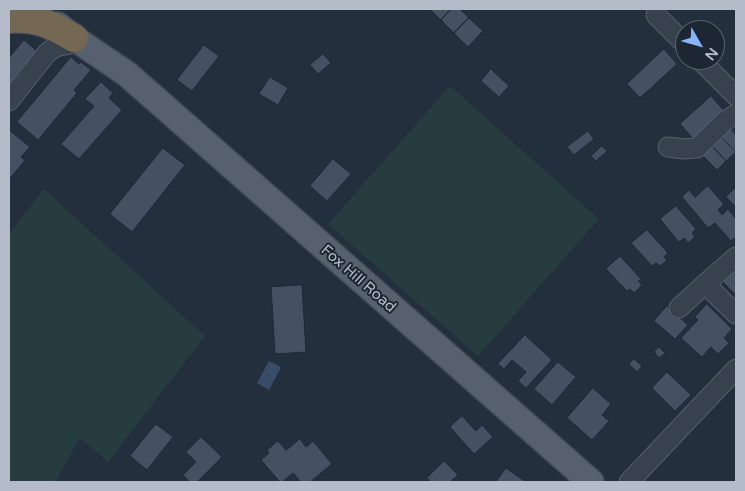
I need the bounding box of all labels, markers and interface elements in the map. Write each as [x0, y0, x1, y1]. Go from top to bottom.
north arrow [675, 20, 725, 70]
text: N [701, 44, 722, 64]
street label: Fox Hill Road [317, 242, 399, 316]

